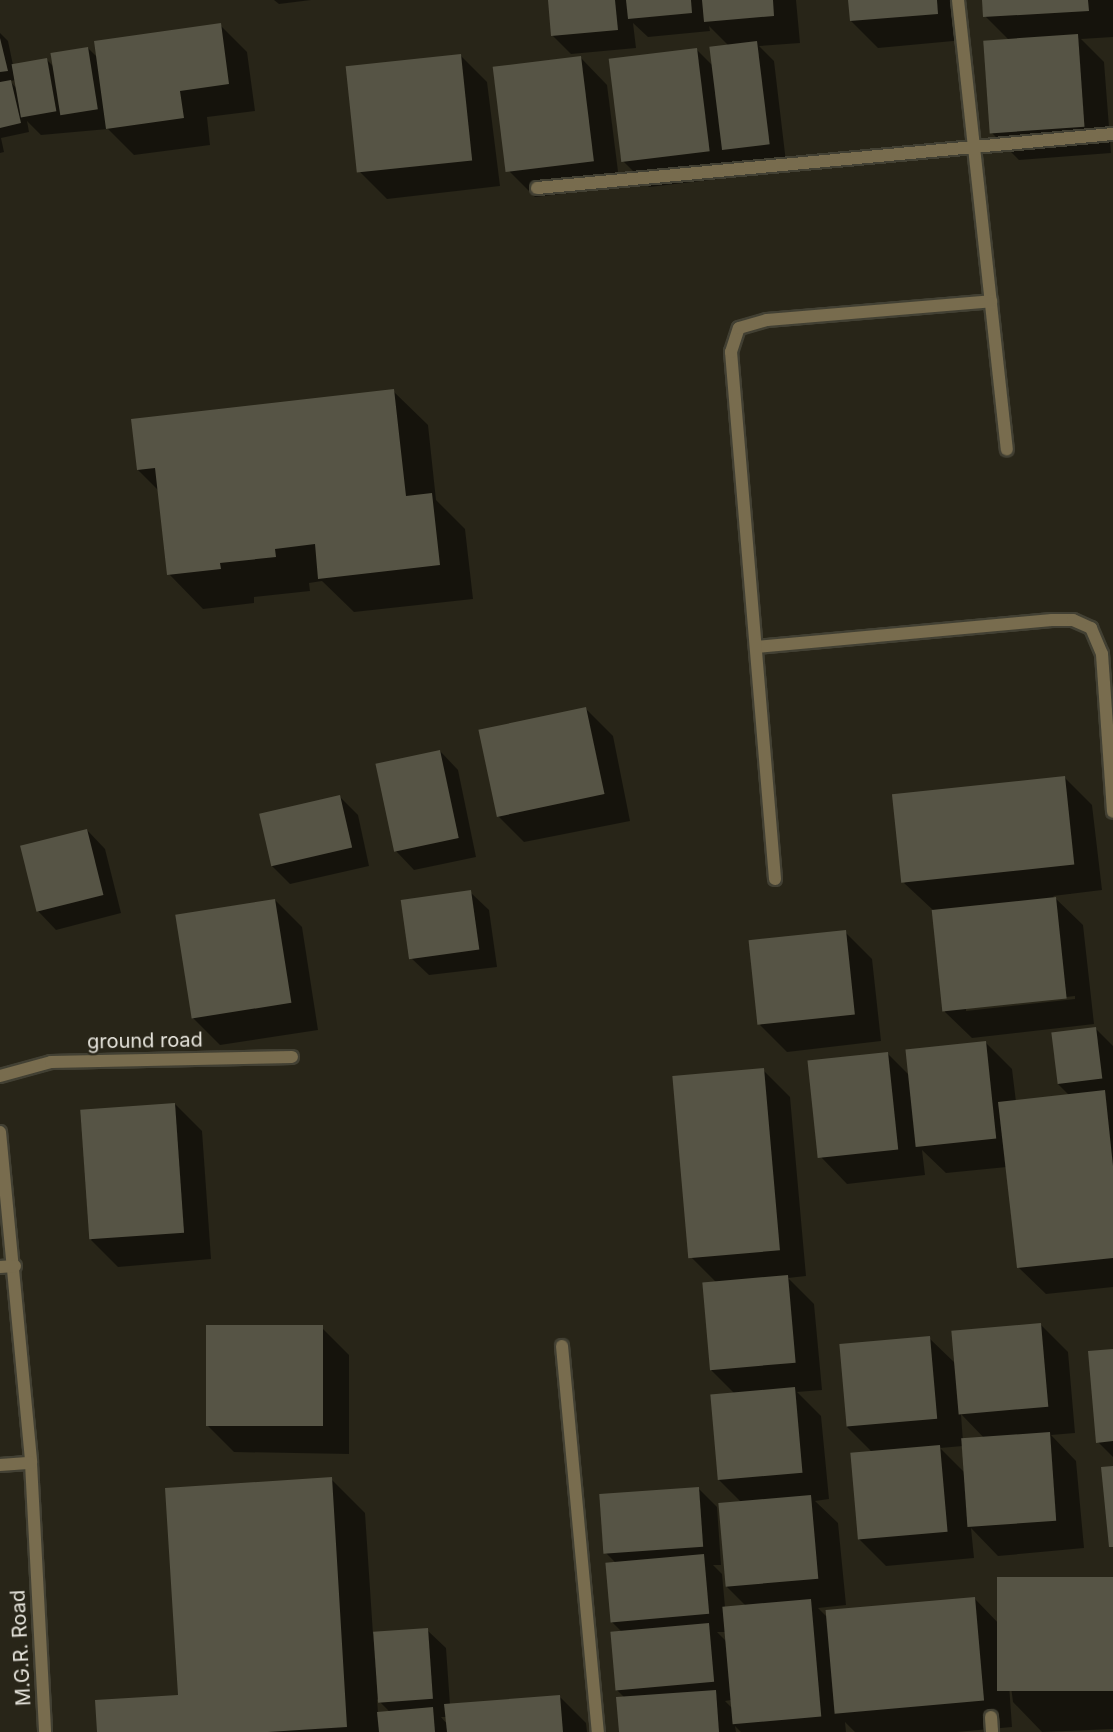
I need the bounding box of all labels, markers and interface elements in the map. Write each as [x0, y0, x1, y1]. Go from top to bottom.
street label: ground road [87, 1028, 203, 1054]
street label: M.G.R. Road [6, 1589, 36, 1707]

